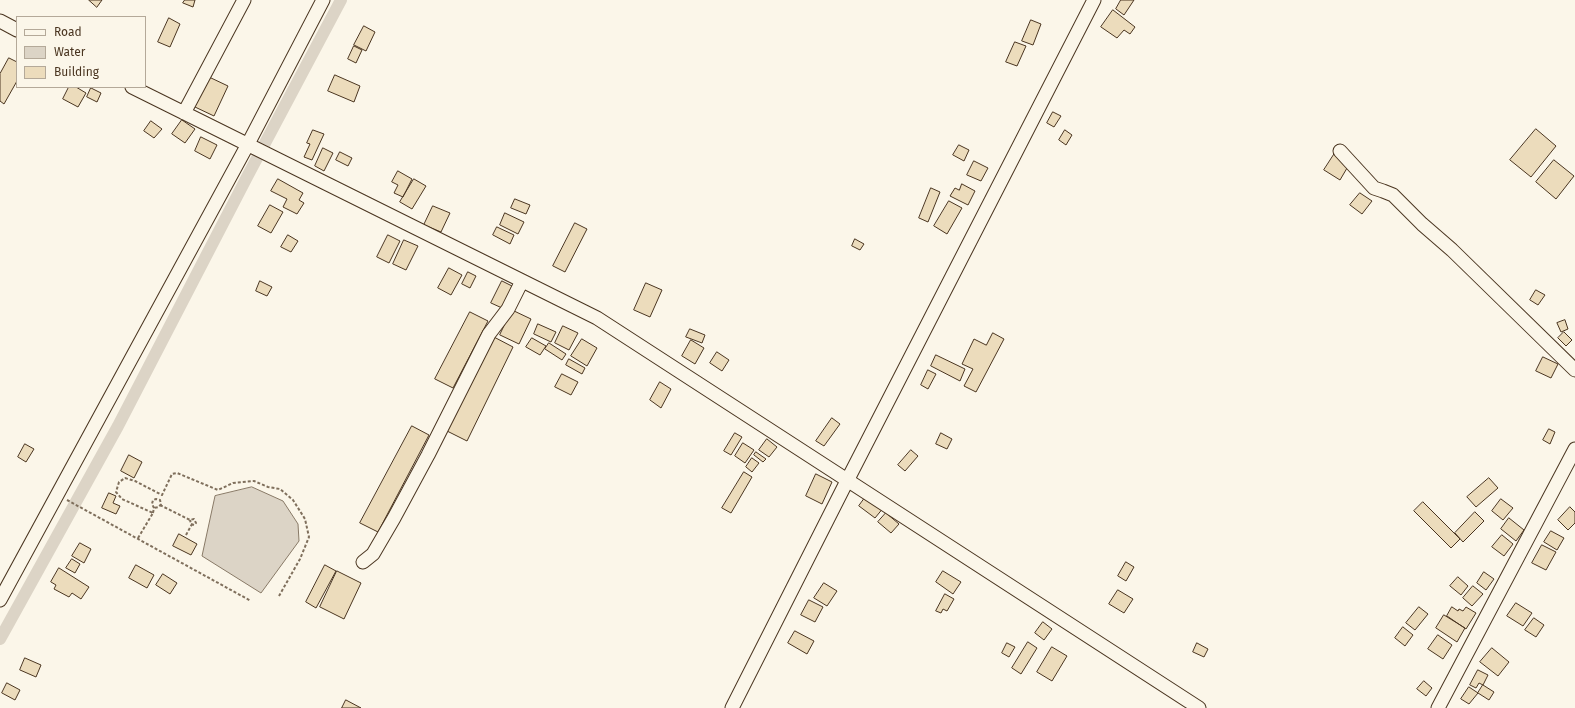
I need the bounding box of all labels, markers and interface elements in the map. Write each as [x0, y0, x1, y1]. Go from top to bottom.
legend [16, 16, 146, 88]
text: Road [54, 25, 82, 39]
text: Water [54, 45, 85, 59]
text: Building [54, 65, 99, 79]

